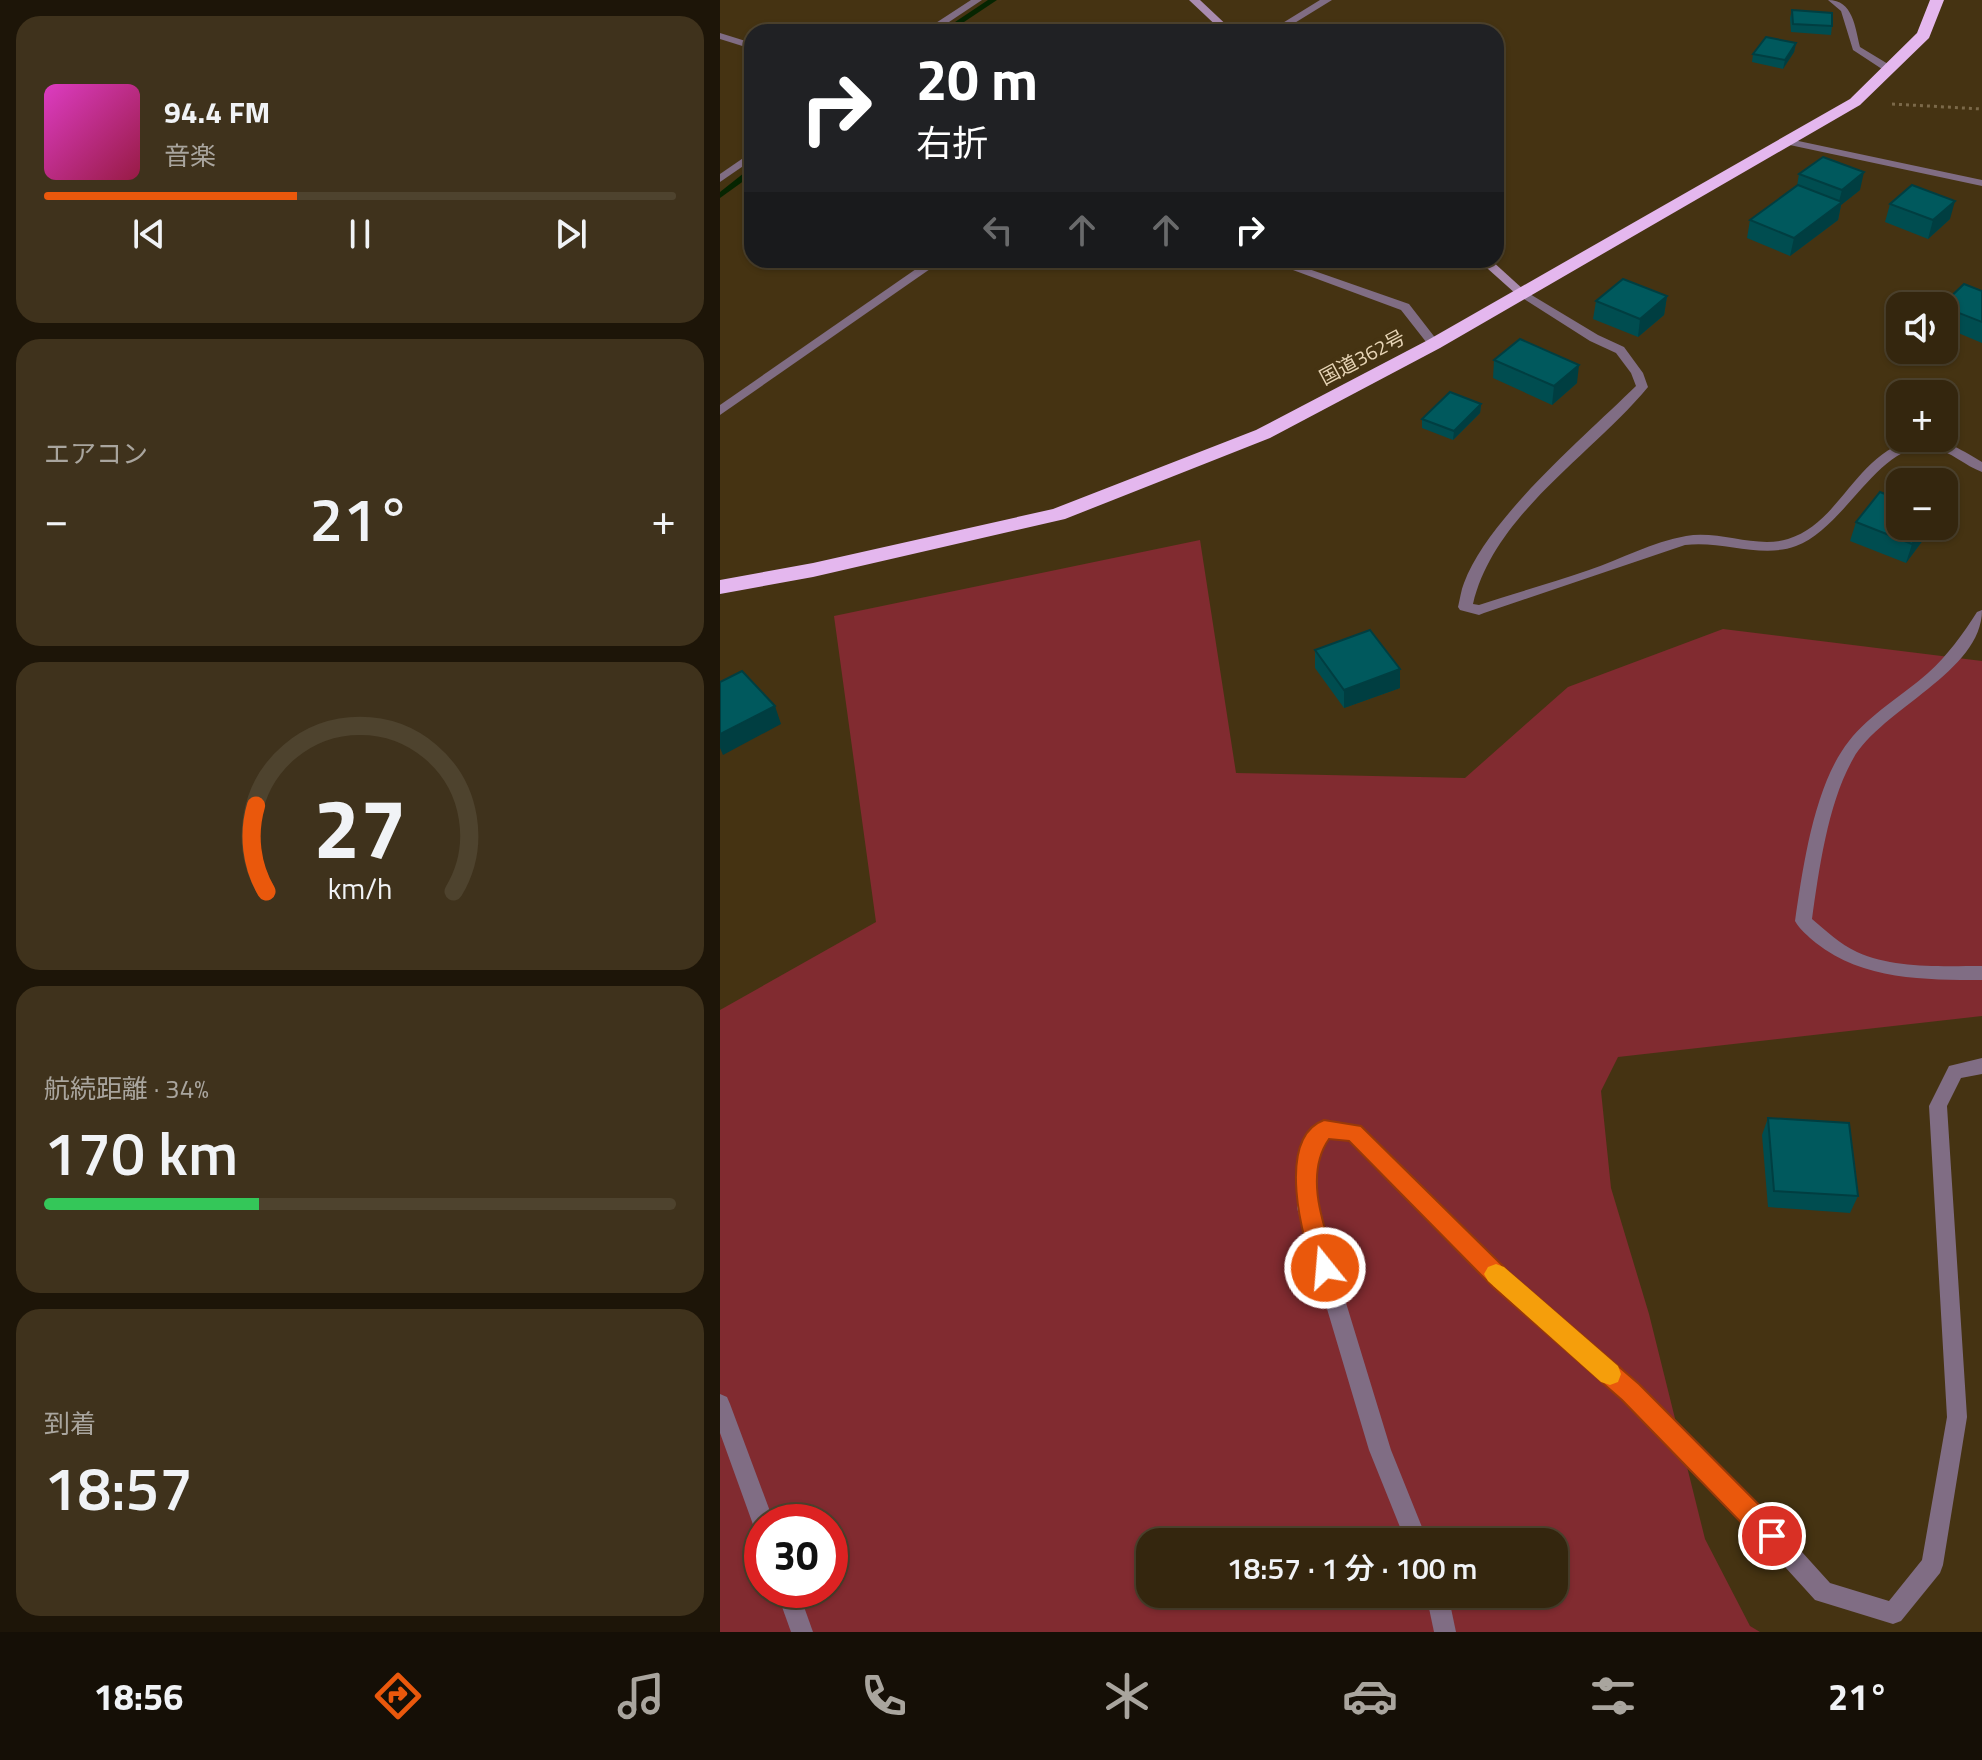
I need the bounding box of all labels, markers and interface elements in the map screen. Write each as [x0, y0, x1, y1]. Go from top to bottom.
text: 20 m [916, 37, 1038, 122]
icon: right [784, 56, 888, 160]
text: 94.4 FM [164, 89, 270, 135]
text: 右折 [916, 115, 988, 170]
text: 音楽 [164, 136, 216, 175]
icon: left [976, 208, 1020, 252]
icon: ahead [1060, 208, 1104, 252]
icon: ahead [1144, 208, 1188, 252]
icon: right [1228, 208, 1272, 252]
icon: previous [127, 212, 171, 256]
icon: pause [338, 212, 382, 256]
icon: next [549, 212, 593, 256]
map controls [1886, 292, 1958, 540]
button: sound [1886, 292, 1958, 364]
street label: 国道362号 [1313, 321, 1411, 393]
button: + [1886, 380, 1958, 452]
text: エアコン [44, 434, 148, 473]
button: − [1886, 468, 1958, 540]
text: 21° [310, 473, 410, 564]
text: − [44, 485, 69, 552]
text: + [651, 485, 676, 552]
text: 27 [313, 764, 407, 890]
text: km/h [328, 867, 392, 910]
text: 航続距離 · 34% [44, 1069, 209, 1108]
text: 170 km [44, 1107, 238, 1198]
position arrow [1283, 1226, 1367, 1310]
text: 到着 [44, 1404, 96, 1443]
text: 18:57 [44, 1442, 193, 1533]
pin [1738, 1502, 1806, 1570]
speed limit sign: 30 [744, 1504, 848, 1608]
icon: arrive [1750, 1514, 1794, 1558]
text: 18:57 · 1 分 · 100 m [1227, 1545, 1477, 1591]
icon: directions [370, 1668, 426, 1724]
icon: music [613, 1668, 669, 1724]
icon: phone [856, 1668, 912, 1724]
icon: climate [1099, 1668, 1155, 1724]
icon: car [1342, 1668, 1398, 1724]
icon: filters [1585, 1668, 1641, 1724]
text: 18:56 [93, 1669, 183, 1724]
text: 21° [1828, 1669, 1888, 1724]

